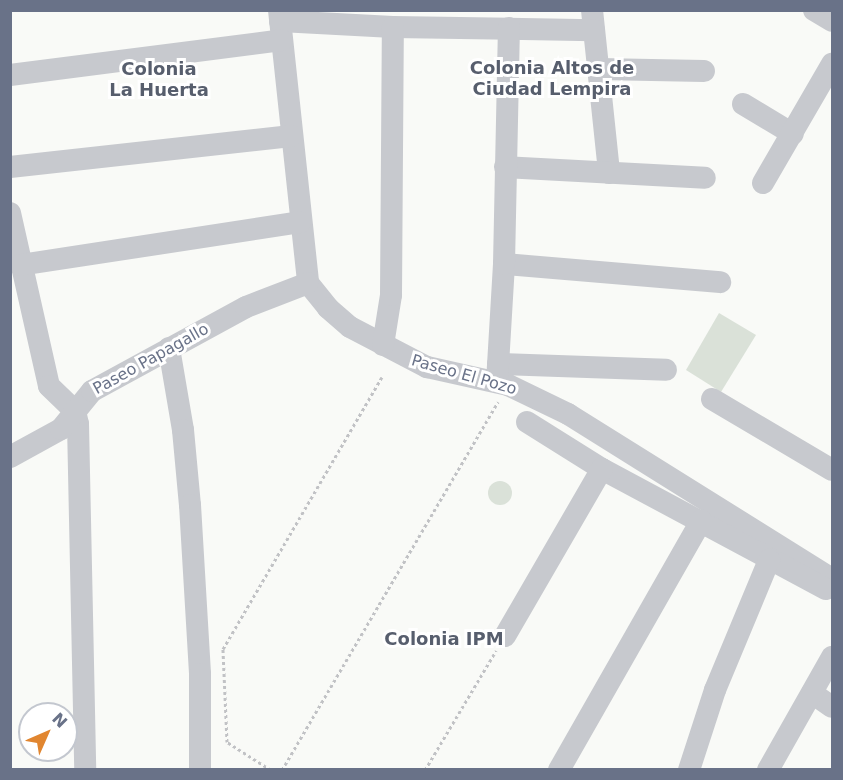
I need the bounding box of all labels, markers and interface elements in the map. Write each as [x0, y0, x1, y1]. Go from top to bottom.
district label: Colonia Altos de Ciudad Lempira [470, 58, 634, 100]
district label: Colonia La Huerta [109, 59, 209, 101]
street label: Paseo Papagallo [90, 319, 212, 399]
street label: Paseo El Pozo [409, 351, 519, 399]
district label: Colonia IPM [384, 628, 504, 650]
north arrow [18, 702, 78, 762]
text: N [48, 709, 71, 732]

